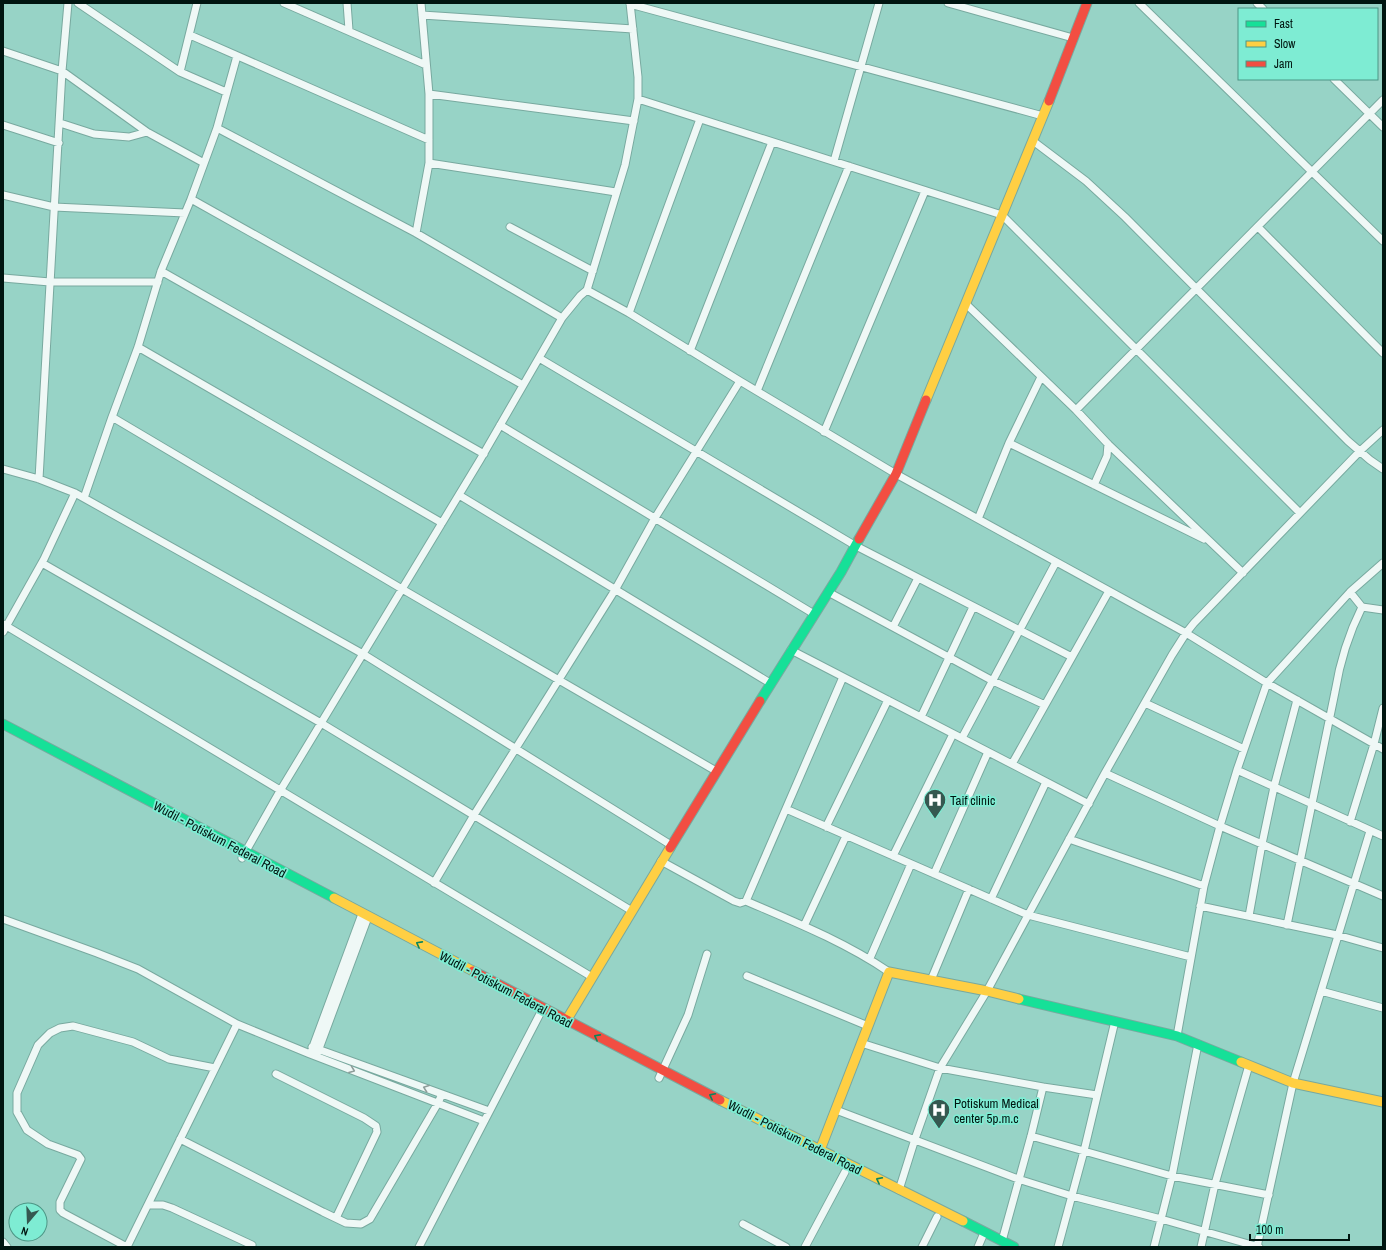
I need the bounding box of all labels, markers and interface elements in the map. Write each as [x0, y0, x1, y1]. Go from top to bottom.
legend [1238, 8, 1378, 80]
text: Fast [1274, 16, 1293, 32]
text: Slow [1274, 36, 1296, 52]
text: Jam [1274, 56, 1293, 72]
hospital icon: Taif clinic [922, 787, 948, 820]
place label: Taif clinic [950, 792, 995, 809]
street label: Wudil - Potiskum Federal Road [150, 797, 289, 882]
one-way arrow [416, 941, 424, 949]
street label: Wudil - Potiskum Federal Road [436, 947, 575, 1032]
one-way arrow [593, 1034, 601, 1041]
one-way arrow [349, 1066, 356, 1074]
one-way arrow [422, 1085, 429, 1093]
one-way arrow [709, 1093, 717, 1101]
place label: Potiskum Medical center 5p.m.c [954, 1095, 1039, 1127]
street label: Wudil - Potiskum Federal Road [725, 1096, 865, 1179]
hospital icon: Potiskum Medical center 5p.m.c [926, 1097, 952, 1130]
one-way arrow [875, 1177, 883, 1184]
north arrow [8, 1202, 48, 1242]
scale bar [1250, 1216, 1349, 1242]
text: 100 m [1256, 1222, 1283, 1238]
text: N [19, 1224, 30, 1239]

